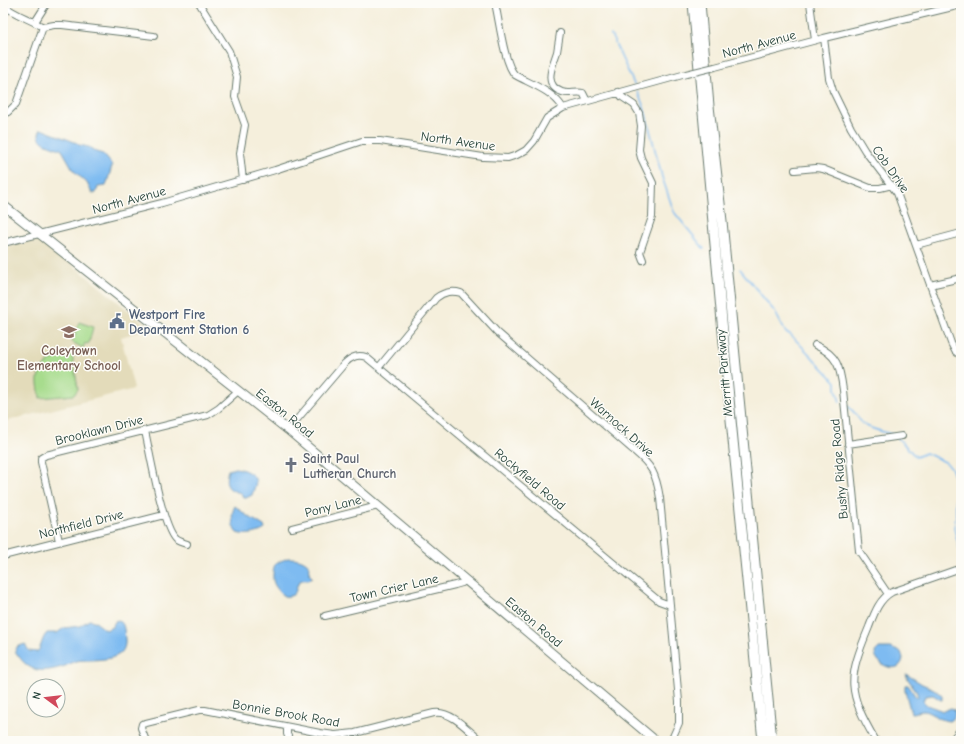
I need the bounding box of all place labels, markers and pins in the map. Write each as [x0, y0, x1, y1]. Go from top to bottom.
place label: Westport Fire Department Station 6 [129, 307, 250, 337]
public building icon: Westport Fire Department Station 6 [108, 312, 126, 330]
school or university icon: Coleytown Elementary School [60, 323, 78, 341]
place label: Coleytown Elementary School [17, 343, 121, 373]
place label: Saint Paul Lutheran Church [303, 451, 396, 481]
church icon: Saint Paul Lutheran Church [282, 456, 300, 474]

